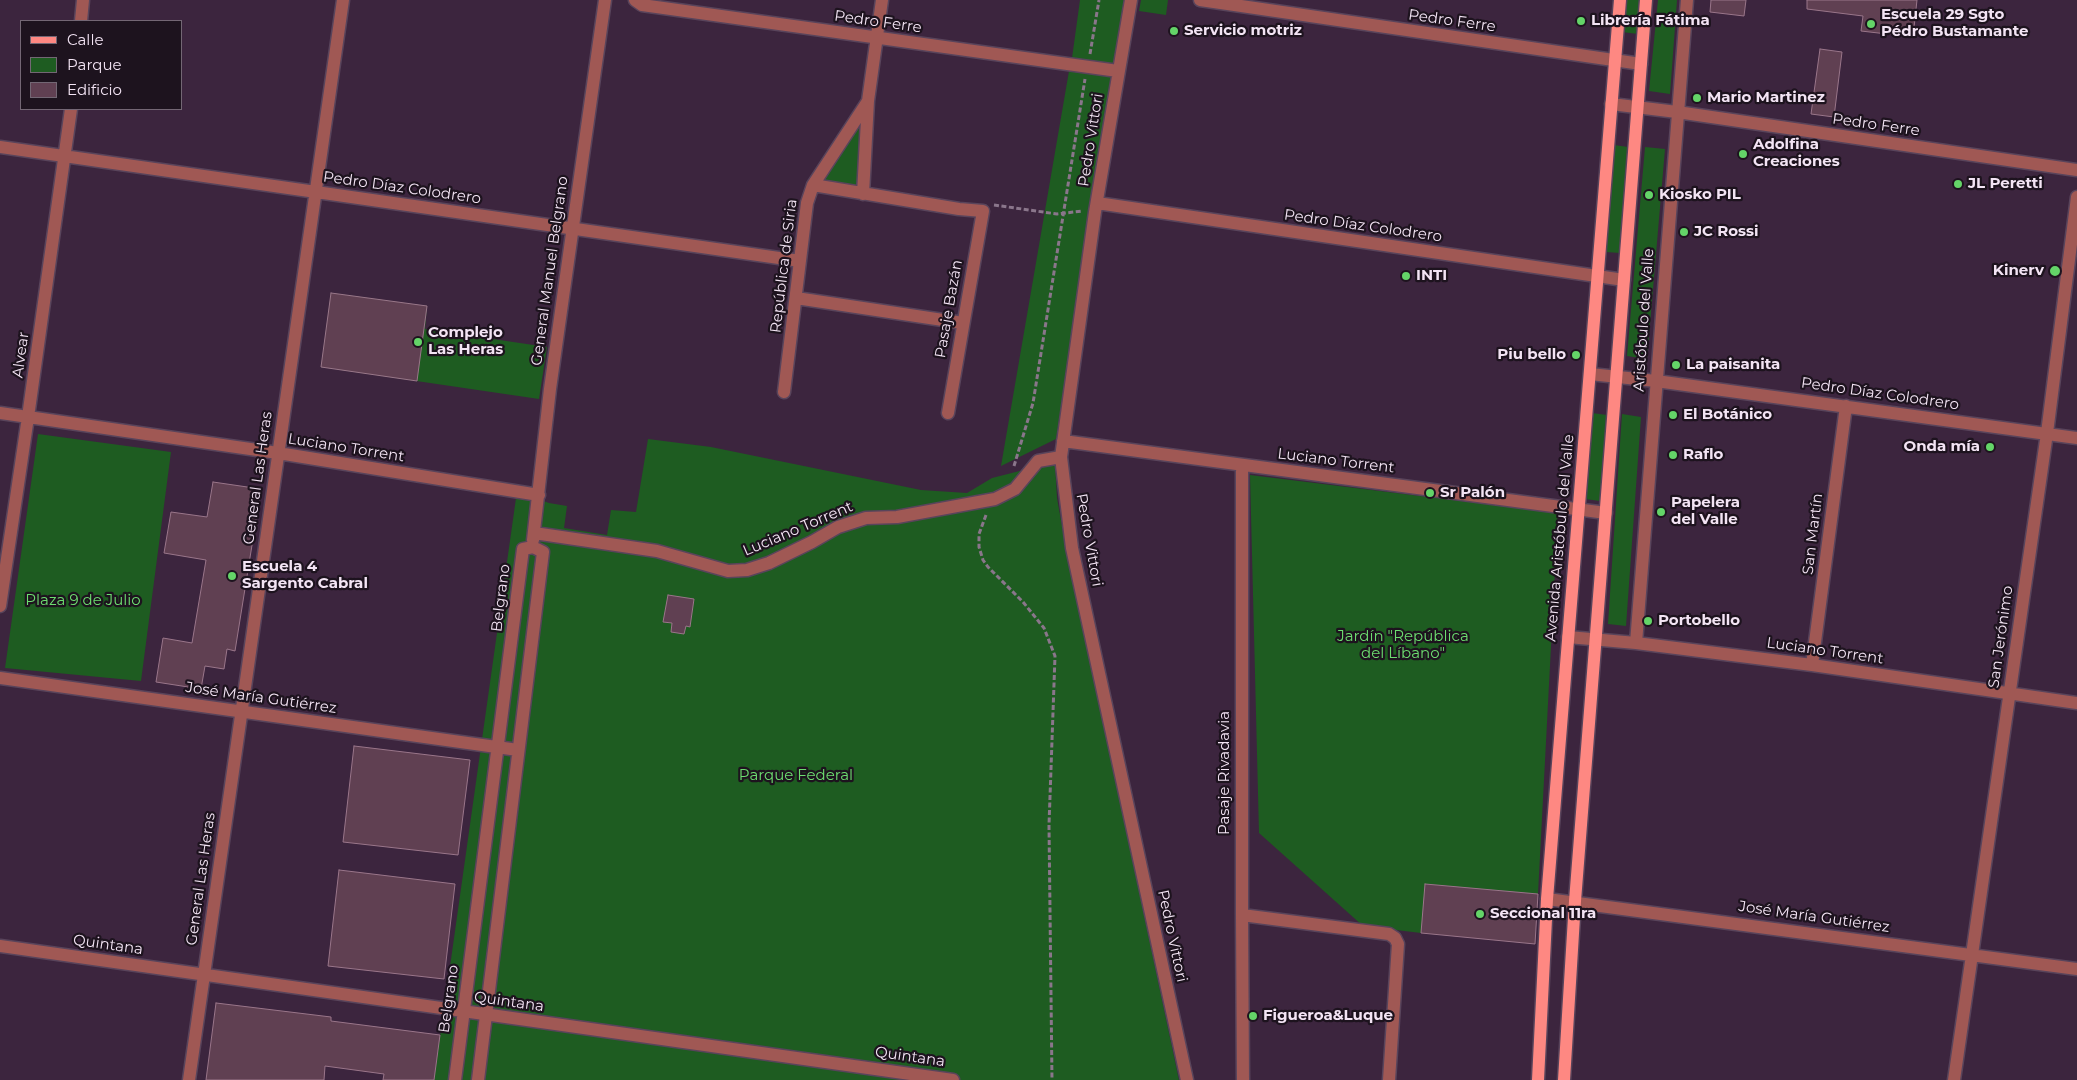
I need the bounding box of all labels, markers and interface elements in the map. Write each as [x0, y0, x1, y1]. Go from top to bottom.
street label: Pedro Ferre [1407, 6, 1497, 36]
place label: Escuela 29 Sgto Pédro Bustamante [1881, 6, 2028, 41]
street label: Pedro Ferre [833, 7, 923, 37]
place label: Librería Fátima [1591, 12, 1710, 30]
marker: Librería Fátima [1575, 15, 1587, 27]
marker: Escuela 29 Sgto Pédro Bustamante [1865, 18, 1877, 30]
legend [20, 20, 182, 110]
place label: Servicio motriz [1184, 22, 1302, 40]
marker: Servicio motriz [1168, 25, 1180, 37]
text: Calle [67, 30, 104, 49]
text: Parque [67, 55, 122, 74]
text: Edificio [67, 80, 122, 99]
place label: Mario Martinez [1707, 89, 1825, 107]
street label: Pedro Vittori [1075, 92, 1107, 188]
marker: Mario Martinez [1691, 92, 1703, 104]
street label: Pedro Ferre [1831, 110, 1921, 140]
place label: Adolfina Creaciones [1753, 136, 1840, 171]
marker: Adolfina Creaciones [1737, 148, 1749, 160]
street label: Pedro Díaz Colodrero [322, 168, 482, 208]
street label: General Manuel Belgrano [528, 175, 572, 367]
place label: JL Peretti [1968, 175, 2043, 193]
marker: JL Peretti [1952, 178, 1964, 190]
place label: Kiosko PIL [1659, 186, 1741, 204]
marker: Kiosko PIL [1643, 189, 1655, 201]
street label: República de Siria [767, 198, 801, 334]
street label: Pedro Díaz Colodrero [1283, 206, 1443, 246]
place label: JC Rossi [1694, 223, 1759, 241]
marker: JC Rossi [1678, 226, 1690, 238]
street label: Aristóbulo del Valle [1630, 248, 1658, 392]
street label: Pasaje Bazán [931, 258, 967, 360]
place label: Kinerv [1993, 262, 2044, 280]
marker: Kinerv [2048, 264, 2062, 278]
place label: INTI [1416, 267, 1447, 285]
marker: INTI [1400, 270, 1412, 282]
place label: Complejo Las Heras [428, 324, 503, 359]
street label: Alvear [9, 331, 33, 379]
marker: Complejo Las Heras [412, 336, 424, 348]
place label: Piu bello [1497, 346, 1566, 364]
marker: Piu bello [1570, 349, 1582, 361]
place label: La paisanita [1686, 356, 1780, 374]
marker: La paisanita [1670, 359, 1682, 371]
street label: Pedro Díaz Colodrero [1800, 374, 1960, 414]
place label: El Botánico [1683, 406, 1772, 424]
marker: El Botánico [1667, 409, 1679, 421]
street label: General Las Heras [240, 410, 276, 546]
street label: Luciano Torrent [286, 430, 406, 466]
street label: Avenida Aristóbulo del Valle [1542, 434, 1578, 642]
place label: Onda mía [1904, 438, 1980, 456]
marker: Onda mía [1984, 441, 1996, 453]
street label: Luciano Torrent [1276, 445, 1396, 477]
place label: Raflo [1683, 446, 1723, 464]
marker: Raflo [1667, 449, 1679, 461]
place label: Sr Palón [1440, 484, 1505, 502]
marker: Sr Palón [1424, 487, 1436, 499]
street label: Pedro Vittori [1072, 492, 1106, 588]
street label: San Martín [1799, 492, 1827, 576]
place label: Papelera del Valle [1671, 494, 1740, 529]
street label: Luciano Torrent [740, 498, 856, 560]
marker: Papelera del Valle [1655, 506, 1667, 518]
place label: Escuela 4 Sargento Cabral [242, 558, 368, 593]
street label: Belgrano [488, 563, 514, 633]
marker: Escuela 4 Sargento Cabral [226, 570, 238, 582]
street label: San Jerónimo [1985, 585, 2017, 689]
park label: Plaza 9 de Julio [25, 592, 141, 610]
place label: Portobello [1658, 612, 1740, 630]
marker: Portobello [1642, 615, 1654, 627]
park label: Jardín "República del Líbano" [1337, 628, 1469, 663]
street label: Luciano Torrent [1765, 634, 1885, 668]
street label: José María Gutiérrez [184, 678, 338, 718]
street label: Pasaje Rivadavia [1216, 711, 1234, 835]
park label: Parque Federal [739, 767, 853, 785]
street label: General Las Heras [183, 811, 219, 947]
street label: Pedro Vittori [1153, 888, 1191, 984]
street label: José María Gutiérrez [1737, 897, 1891, 937]
place label: Seccional 11ra [1490, 905, 1596, 923]
marker: Seccional 11ra [1474, 908, 1486, 920]
street label: Quintana [72, 931, 144, 959]
street label: Belgrano [435, 964, 463, 1034]
street label: Quintana [473, 988, 545, 1016]
place label: Figueroa&Luque [1263, 1007, 1393, 1025]
marker: Figueroa&Luque [1247, 1010, 1259, 1022]
street label: Quintana [874, 1043, 946, 1071]

